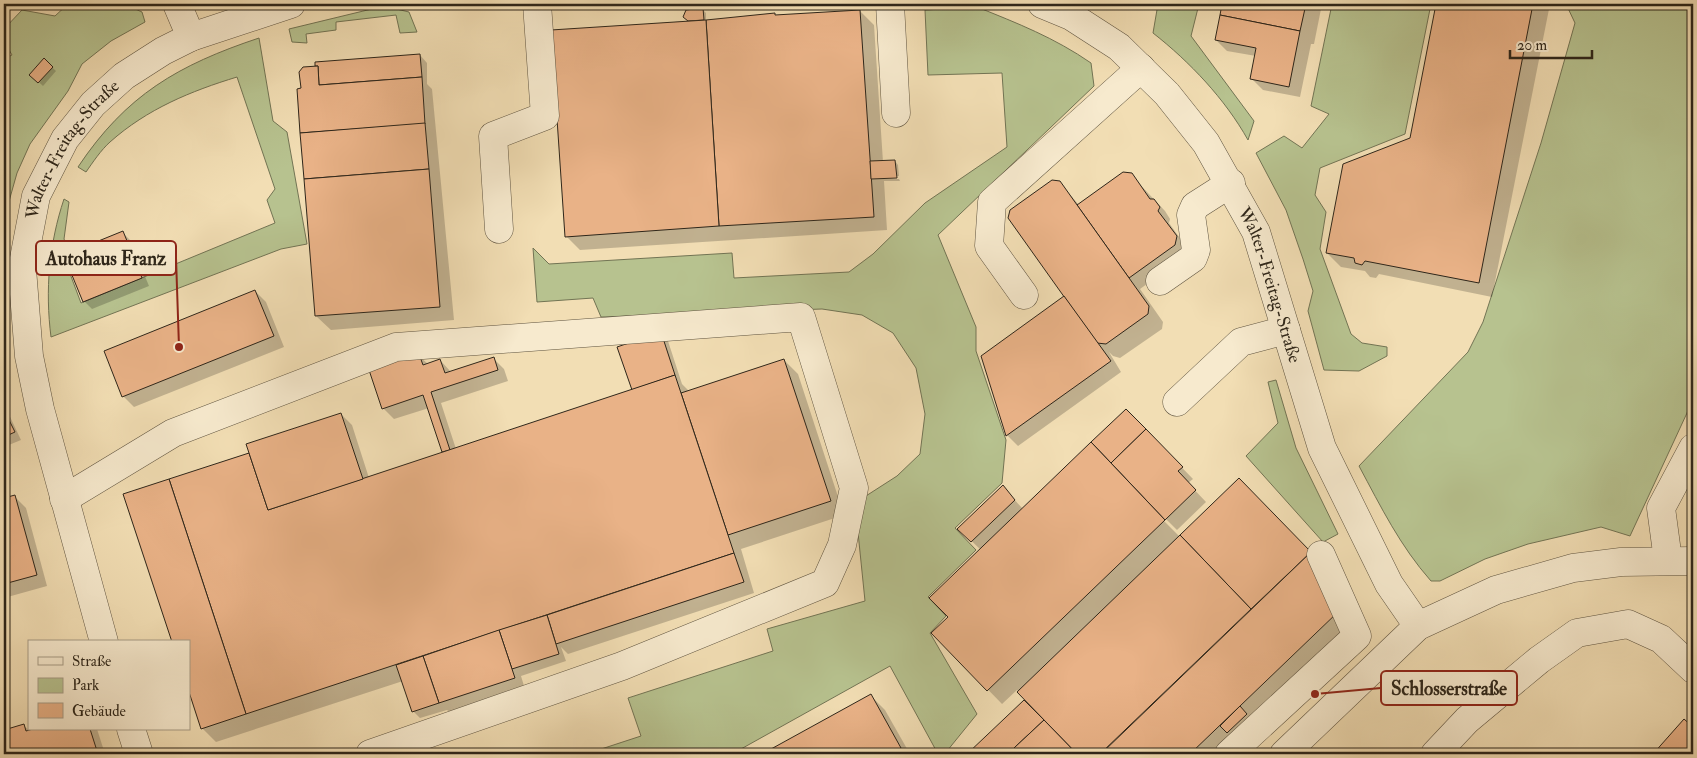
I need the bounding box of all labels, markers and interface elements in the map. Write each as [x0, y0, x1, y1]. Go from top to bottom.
scale bar [1510, 28, 1592, 60]
text: 20 m [1517, 36, 1547, 55]
street label: Walter-Freitag-Straße [21, 74, 125, 222]
street label: Walter-Freitag-Straße [1232, 202, 1306, 366]
callout: Autohaus Franz [36, 241, 176, 275]
text: Autohaus Franz [45, 247, 167, 271]
legend [28, 640, 190, 730]
text: Straße [72, 652, 111, 671]
callout: Schlosserstraße [1381, 671, 1517, 705]
text: Park [72, 676, 99, 695]
text: Schlosserstraße [1391, 677, 1507, 701]
text: Gebäude [72, 702, 126, 721]

